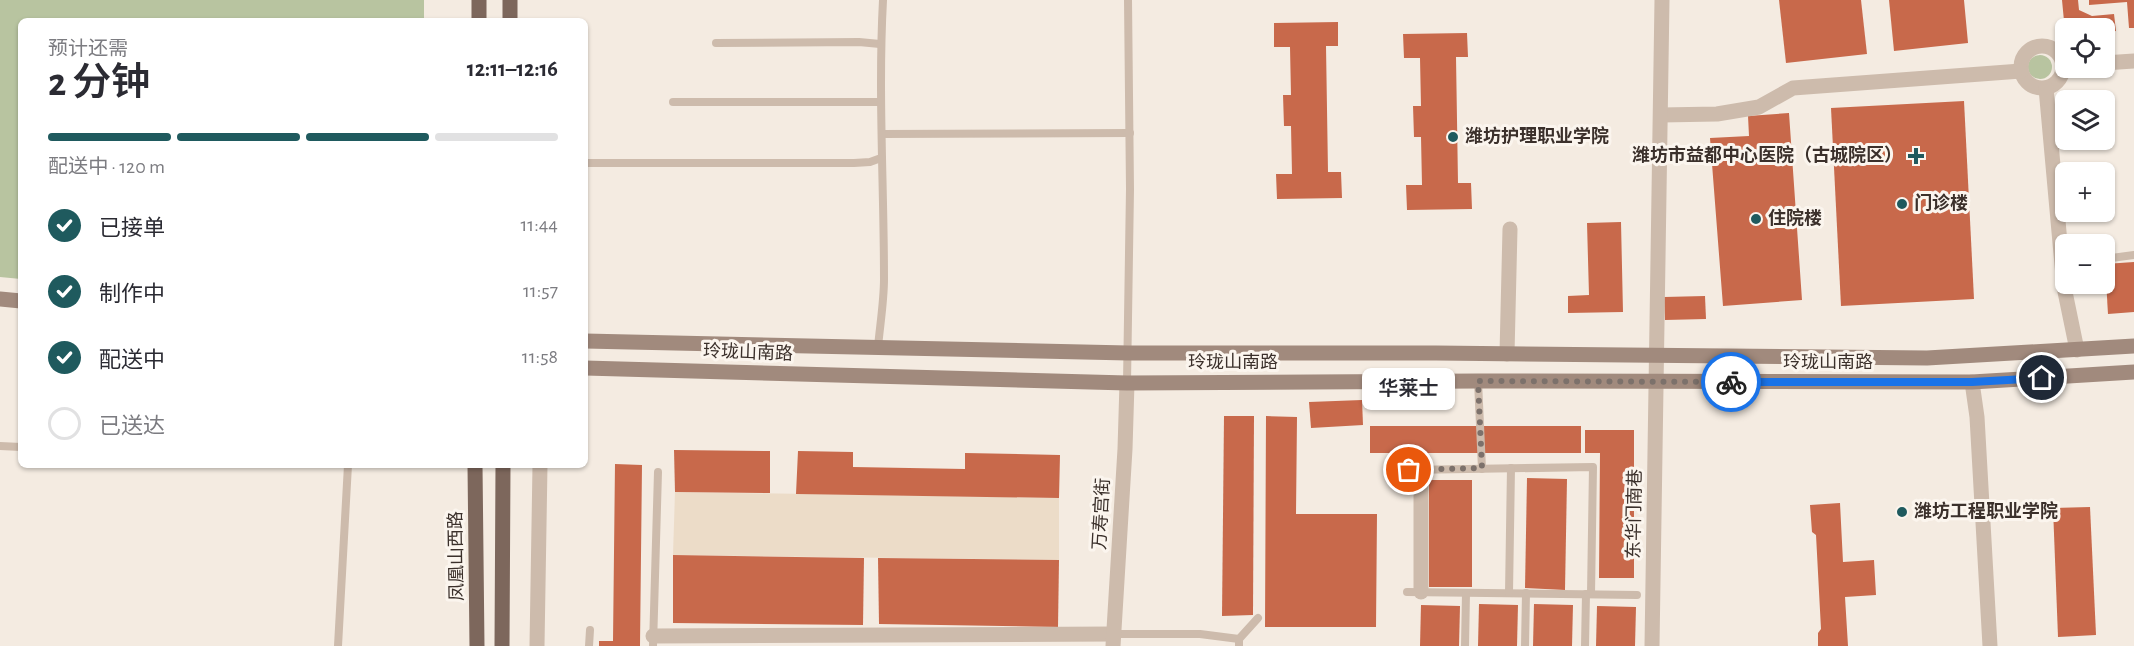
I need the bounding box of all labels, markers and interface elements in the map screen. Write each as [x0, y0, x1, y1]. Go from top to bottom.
map controls [2055, 18, 2115, 294]
button: locate [2055, 18, 2115, 78]
text: 预计还需 [48, 39, 128, 59]
text: 12:11–12:16 [467, 58, 558, 80]
text: 2 分钟 [48, 64, 150, 103]
button: layers [2055, 90, 2115, 150]
place label: 潍坊护理职业学院 [1465, 126, 1609, 146]
marker: 潍坊护理职业学院 [1446, 130, 1460, 144]
place label: 潍坊市益都中心医院（古城院区） [1632, 145, 1902, 165]
marker: 潍坊市益都中心医院（古城院区） [1907, 147, 1925, 165]
text: 配送中 · 120 m [48, 157, 165, 177]
button: + [2055, 162, 2115, 222]
place label: 门诊楼 [1914, 193, 1968, 213]
marker: 门诊楼 [1895, 197, 1909, 211]
place label: 住院楼 [1768, 208, 1822, 228]
icon: check [48, 209, 81, 242]
marker: 住院楼 [1749, 212, 1763, 226]
text: 11:44 [520, 215, 558, 235]
text: 已接单 [99, 217, 165, 239]
button: − [2055, 234, 2115, 294]
icon: check [48, 275, 81, 308]
text: 11:57 [523, 281, 558, 301]
text: 制作中 [99, 283, 165, 305]
street label: 玲珑山南路 [703, 340, 793, 364]
icon: check [48, 341, 81, 374]
text: 11:58 [522, 347, 558, 367]
text: 配送中 [99, 349, 165, 371]
street label: 玲珑山南路 [1188, 352, 1278, 372]
courier [1701, 352, 1761, 412]
street label: 玲珑山南路 [1783, 352, 1873, 372]
pin [2016, 352, 2067, 403]
icon: home [2025, 361, 2058, 394]
icon: bike [1715, 366, 1748, 399]
callout: 华莱士 [1362, 368, 1456, 410]
text: 华莱士 [1379, 379, 1439, 399]
text: 已送达 [99, 415, 165, 437]
pin [1383, 444, 1434, 495]
icon: bag [1392, 453, 1425, 486]
street label: 东华门南巷 [1623, 469, 1645, 559]
street label: 万寿宫街 [1089, 477, 1113, 550]
place label: 潍坊工程职业学院 [1914, 501, 2058, 521]
marker: 潍坊工程职业学院 [1895, 505, 1909, 519]
street label: 凤凰山西路 [445, 511, 467, 601]

